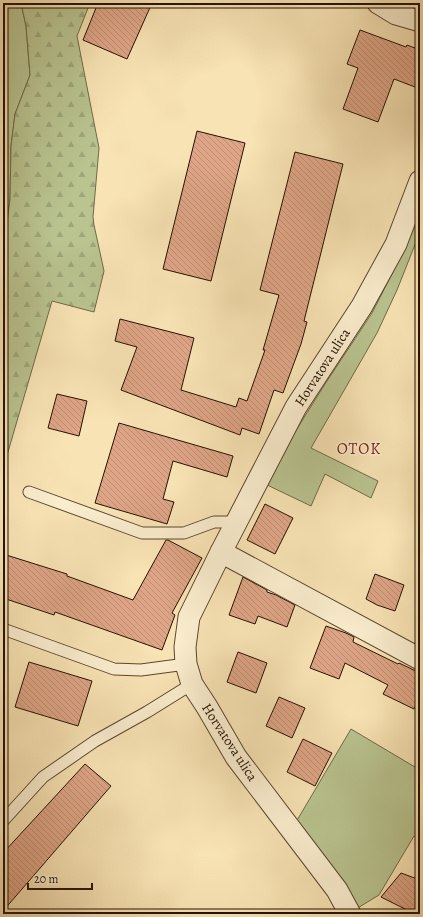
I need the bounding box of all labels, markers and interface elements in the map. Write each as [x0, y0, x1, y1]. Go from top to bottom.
street label: Horvatova ulica [290, 324, 355, 410]
district label: OTOK [337, 438, 381, 460]
street label: Horvatova ulica [197, 700, 262, 785]
scale bar [28, 865, 92, 891]
text: 20 m [34, 871, 58, 887]

